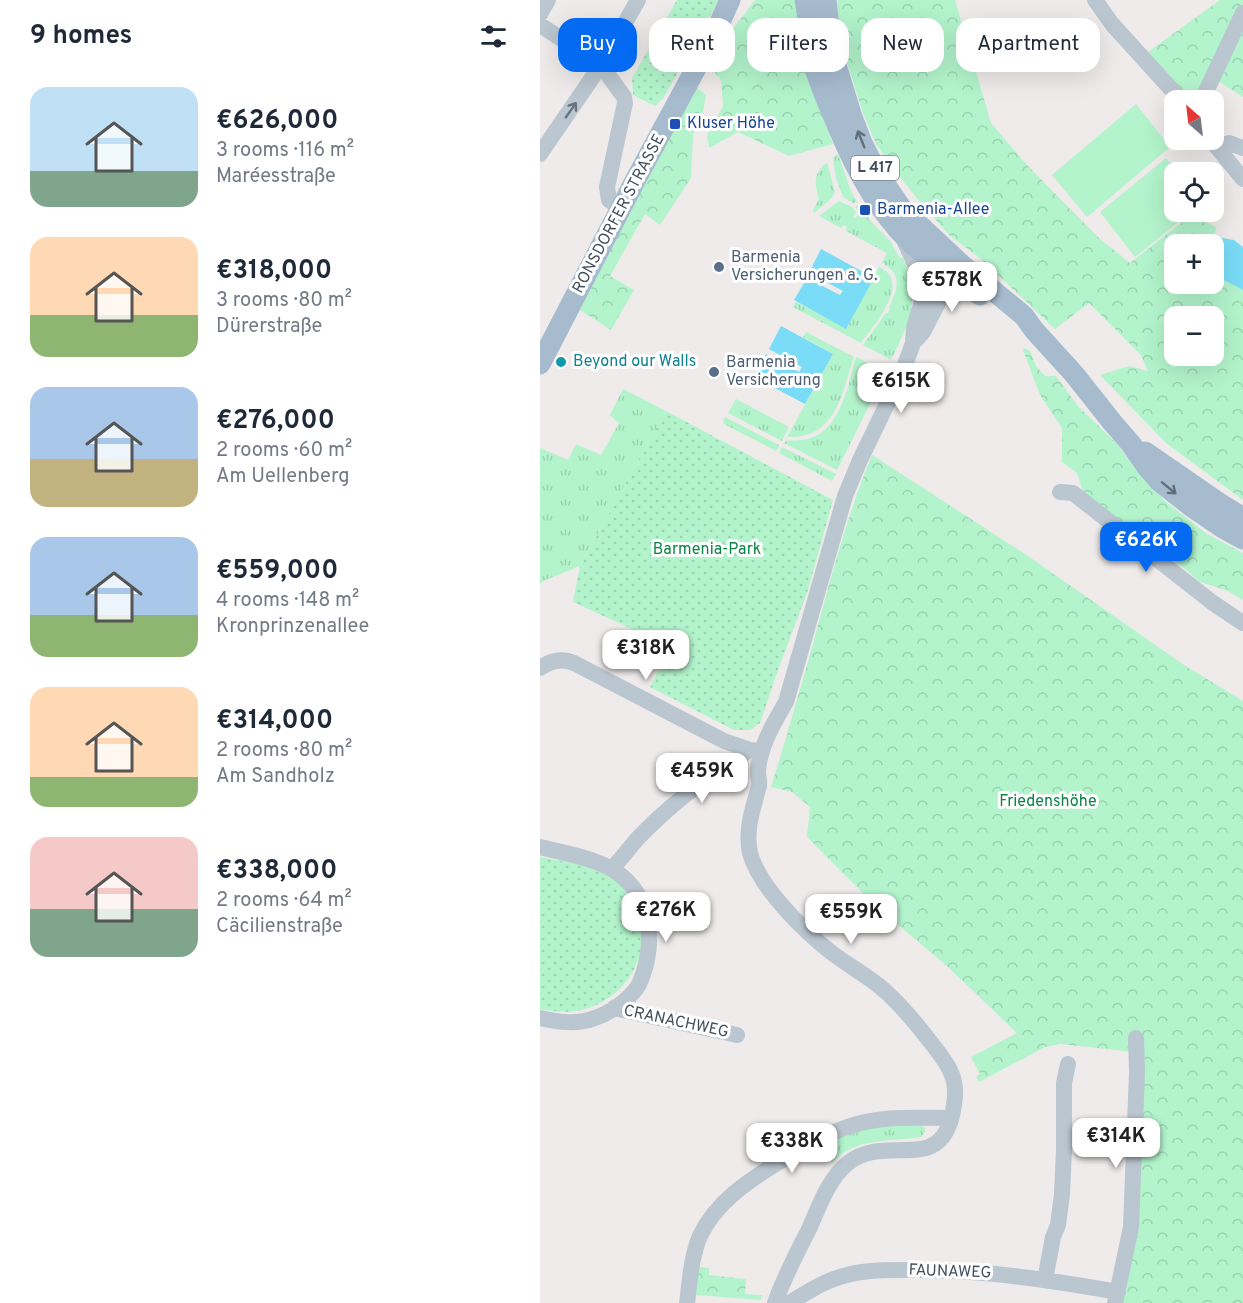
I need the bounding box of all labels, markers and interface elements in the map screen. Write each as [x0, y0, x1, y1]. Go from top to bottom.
chip: Buy [558, 18, 637, 72]
chip: Rent [649, 18, 735, 72]
chip: Filters [747, 18, 849, 72]
chip: New [861, 18, 944, 72]
chip: Apartment [956, 18, 1100, 72]
text: 9 homes [30, 20, 132, 53]
icon: filters [477, 20, 510, 53]
north arrow [1164, 90, 1224, 150]
map controls [1164, 90, 1224, 366]
one-way arrow [565, 102, 577, 118]
text: €626,000 [216, 105, 338, 138]
icon: home [78, 111, 150, 183]
place label: Kluser Höhe [687, 114, 775, 134]
marker: Kluser Höhe [668, 117, 682, 131]
one-way arrow [855, 130, 866, 149]
street label: RONSDORFER STRASSE [569, 131, 669, 297]
text: 3 rooms · 116 m² [216, 138, 354, 164]
road number: L 417 [851, 156, 899, 180]
button: locate [1164, 162, 1224, 222]
text: Maréesstraße [216, 164, 336, 190]
place label: Barmenia-Allee [877, 200, 989, 220]
marker: Barmenia-Allee [858, 203, 872, 217]
button: + [1164, 234, 1224, 294]
place label: Barmenia Versicherungen a. G. [731, 248, 878, 286]
text: €318,000 [216, 255, 332, 288]
marker: Barmenia Versicherungen a. G. [712, 260, 726, 274]
icon: home [78, 261, 150, 333]
pin: €578K [910, 262, 994, 313]
text: €578K [921, 268, 983, 294]
text: 3 rooms · 80 m² [216, 288, 352, 314]
button: − [1164, 306, 1224, 366]
text: Dürerstraße [216, 314, 322, 340]
place label: Beyond our Walls [573, 352, 696, 372]
place label: Barmenia Versicherung [726, 353, 821, 391]
marker: Beyond our Walls [554, 355, 568, 369]
pin: €615K [859, 363, 943, 414]
marker: Barmenia Versicherung [707, 365, 721, 379]
text: €615K [871, 369, 931, 395]
text: €276,000 [216, 405, 335, 438]
icon: home [78, 411, 150, 483]
text: 2 rooms · 60 m² [216, 438, 352, 464]
text: Am Uellenberg [216, 464, 350, 490]
one-way arrow [1160, 482, 1176, 495]
pin: €626K [1104, 522, 1188, 573]
text: €626K [1114, 528, 1178, 554]
park label: Barmenia-Park [653, 540, 761, 560]
text: €559,000 [216, 555, 338, 588]
icon: home [78, 561, 150, 633]
text: 4 rooms · 148 m² [216, 588, 359, 614]
text: Kronprinzenallee [216, 614, 369, 640]
pin: €318K [604, 630, 688, 681]
text: €318K [616, 636, 676, 662]
text: €314,000 [216, 705, 333, 738]
icon: home [78, 711, 150, 783]
text: 2 rooms · 80 m² [216, 738, 352, 764]
pin: €459K [660, 753, 744, 804]
text: €459K [670, 759, 734, 785]
text: Am Sandholz [216, 764, 335, 790]
park label: Friedenshöhe [999, 792, 1097, 812]
text: €338,000 [216, 855, 337, 888]
icon: home [78, 861, 150, 933]
text: 2 rooms · 64 m² [216, 888, 352, 914]
pin: €276K [624, 892, 708, 943]
pin: €559K [809, 894, 893, 945]
text: €276K [636, 898, 696, 924]
text: €559K [819, 900, 883, 926]
text: Cäcilienstraße [216, 914, 343, 940]
street label: CRANACHWEG [622, 1001, 730, 1043]
pin: €314K [1074, 1118, 1158, 1169]
pin: €338K [750, 1123, 834, 1174]
text: €314K [1086, 1124, 1146, 1150]
text: €338K [760, 1129, 824, 1155]
street label: FAUNAWEG [908, 1261, 992, 1283]

